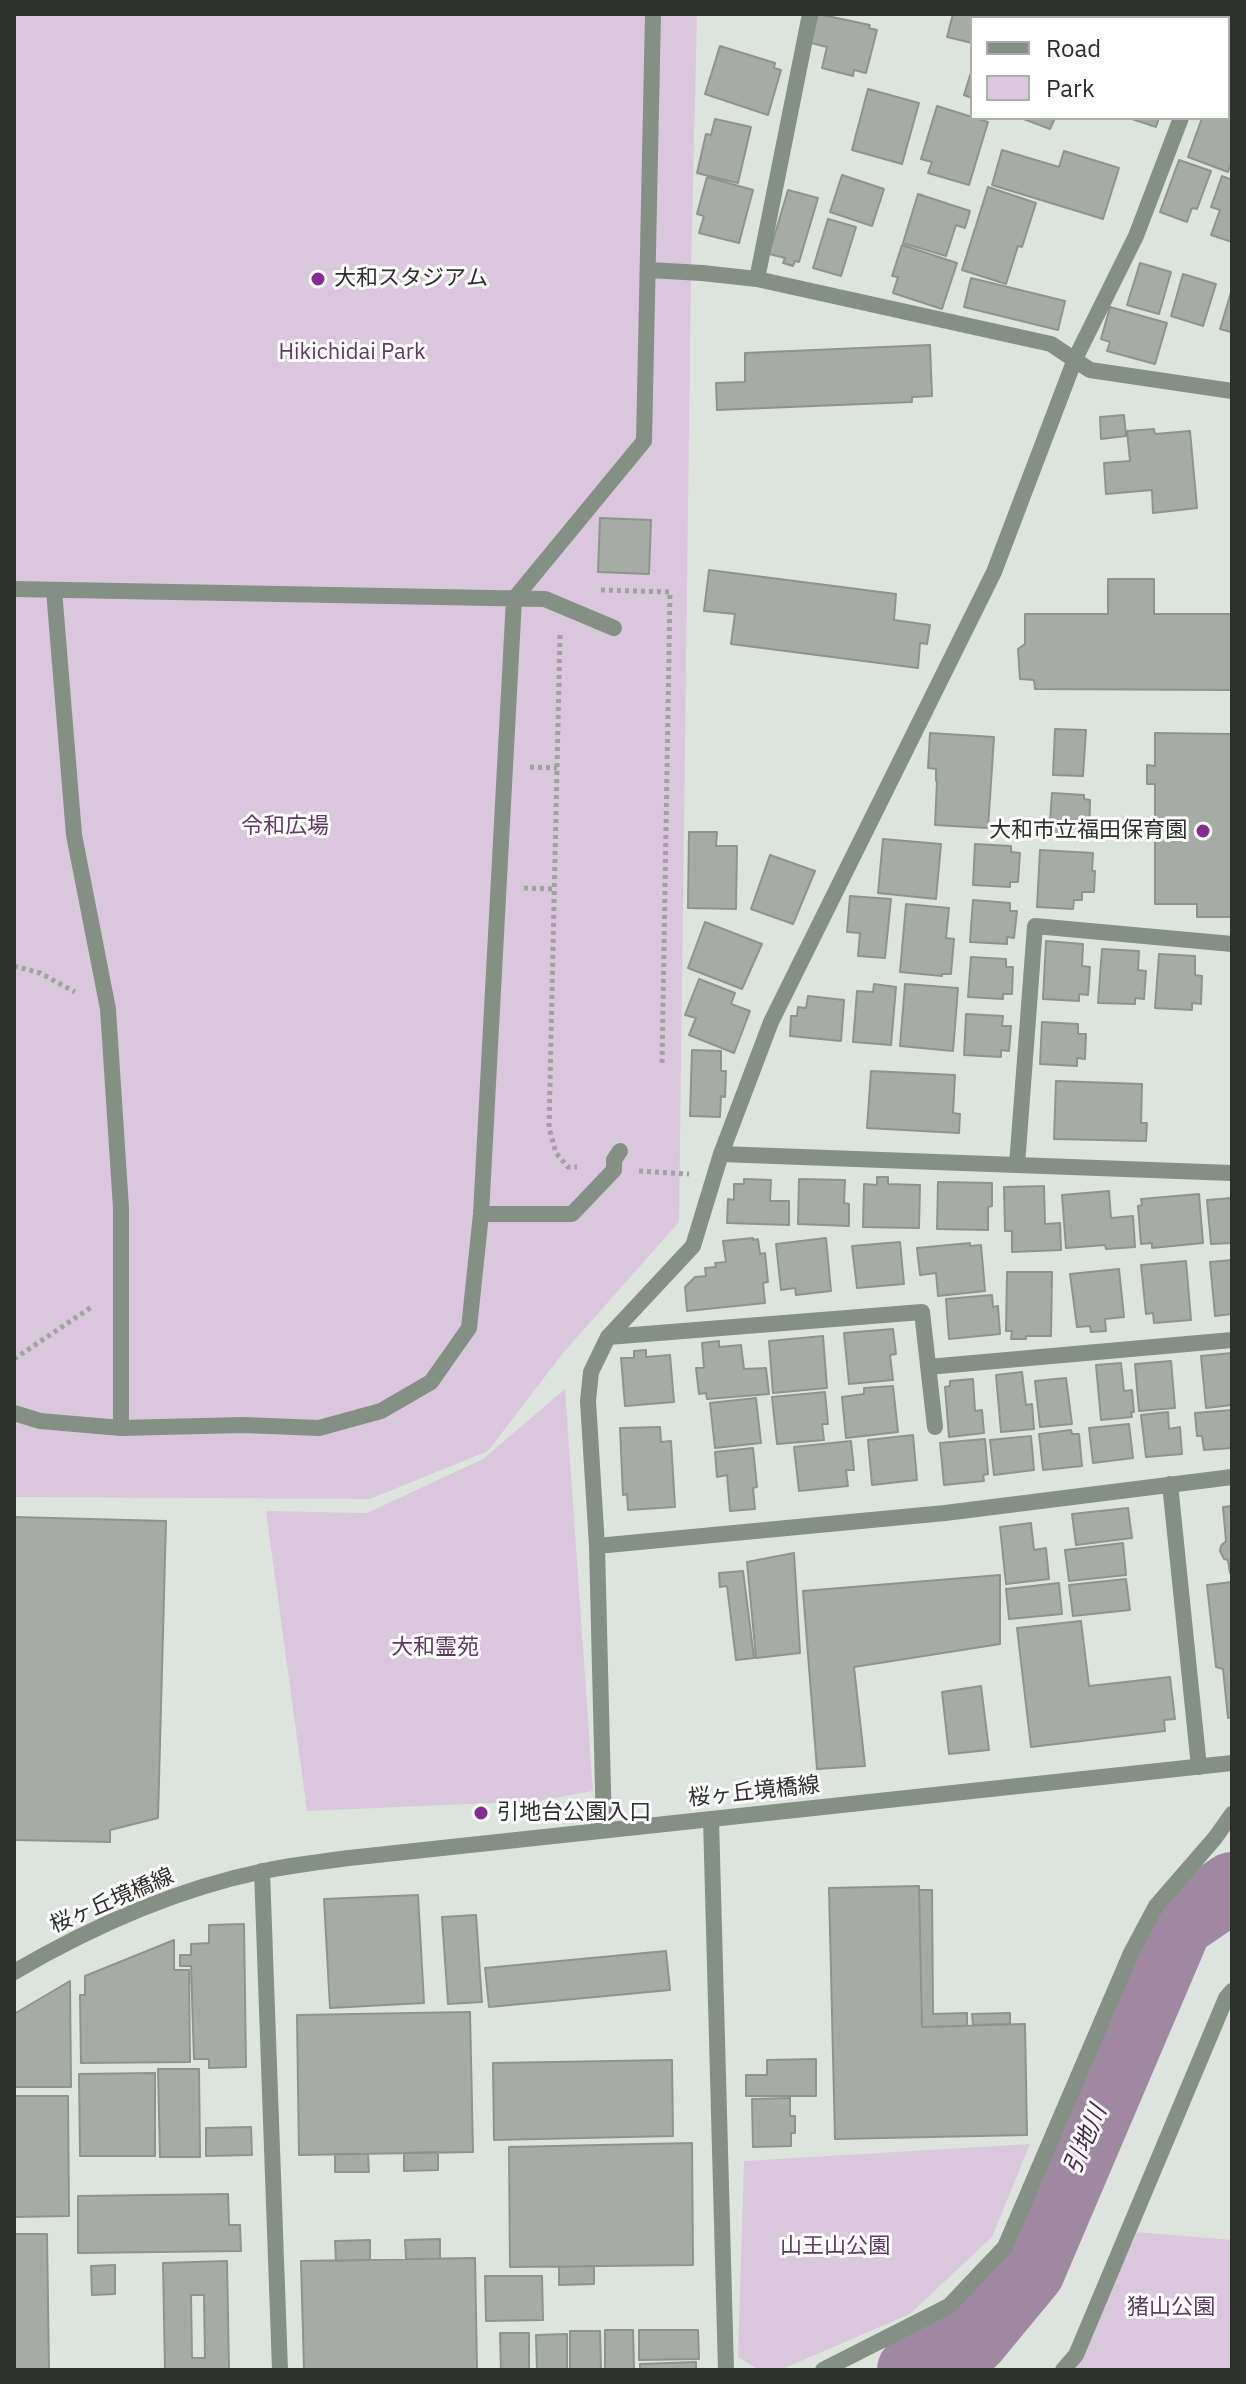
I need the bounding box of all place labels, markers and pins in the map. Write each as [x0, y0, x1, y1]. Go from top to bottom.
place label: 大和スタジアム [334, 266, 488, 292]
marker: 大和スタジアム [309, 270, 327, 288]
place label: 大和市立福田保育園 [989, 818, 1187, 844]
marker: 大和市立福田保育園 [1194, 822, 1212, 840]
place label: 引地台公園入口 [497, 1800, 651, 1826]
marker: 引地台公園入口 [472, 1804, 490, 1822]

